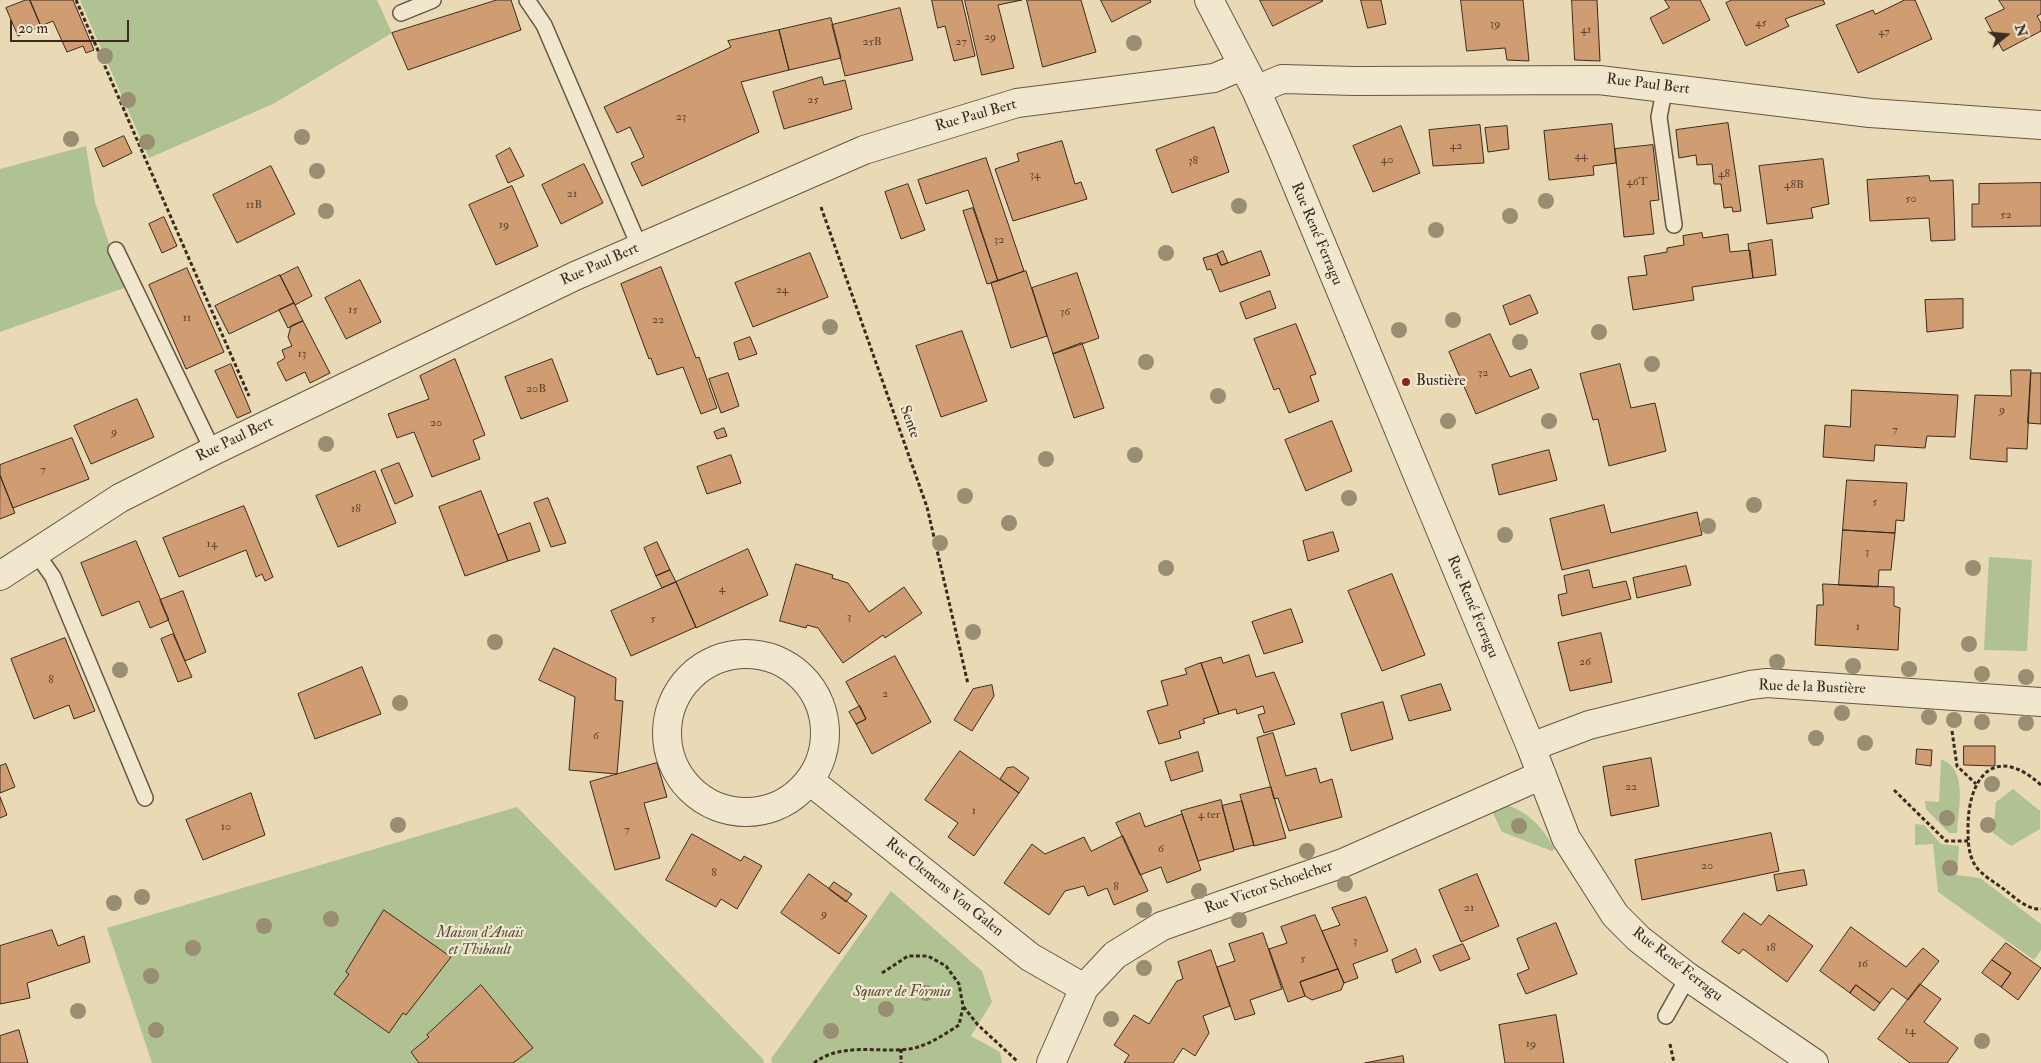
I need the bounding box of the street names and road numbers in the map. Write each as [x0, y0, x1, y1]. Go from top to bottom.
street label: Rue Paul Bert [1605, 71, 1691, 99]
street label: Rue Paul Bert [933, 96, 1019, 136]
street label: Rue René Ferragu [1286, 180, 1346, 288]
street label: Rue Paul Bert [558, 240, 642, 290]
street label: Sente [895, 403, 923, 441]
street label: Rue Paul Bert [193, 414, 277, 466]
street label: Rue René Ferragu [1442, 553, 1502, 661]
street label: Rue de la Bustière [1758, 677, 1866, 699]
street label: Rue Clemens Von Galen [881, 835, 1007, 941]
street label: Rue Victor Schoelcher [1203, 858, 1335, 918]
street label: Rue René Ferragu [1628, 924, 1726, 1006]

